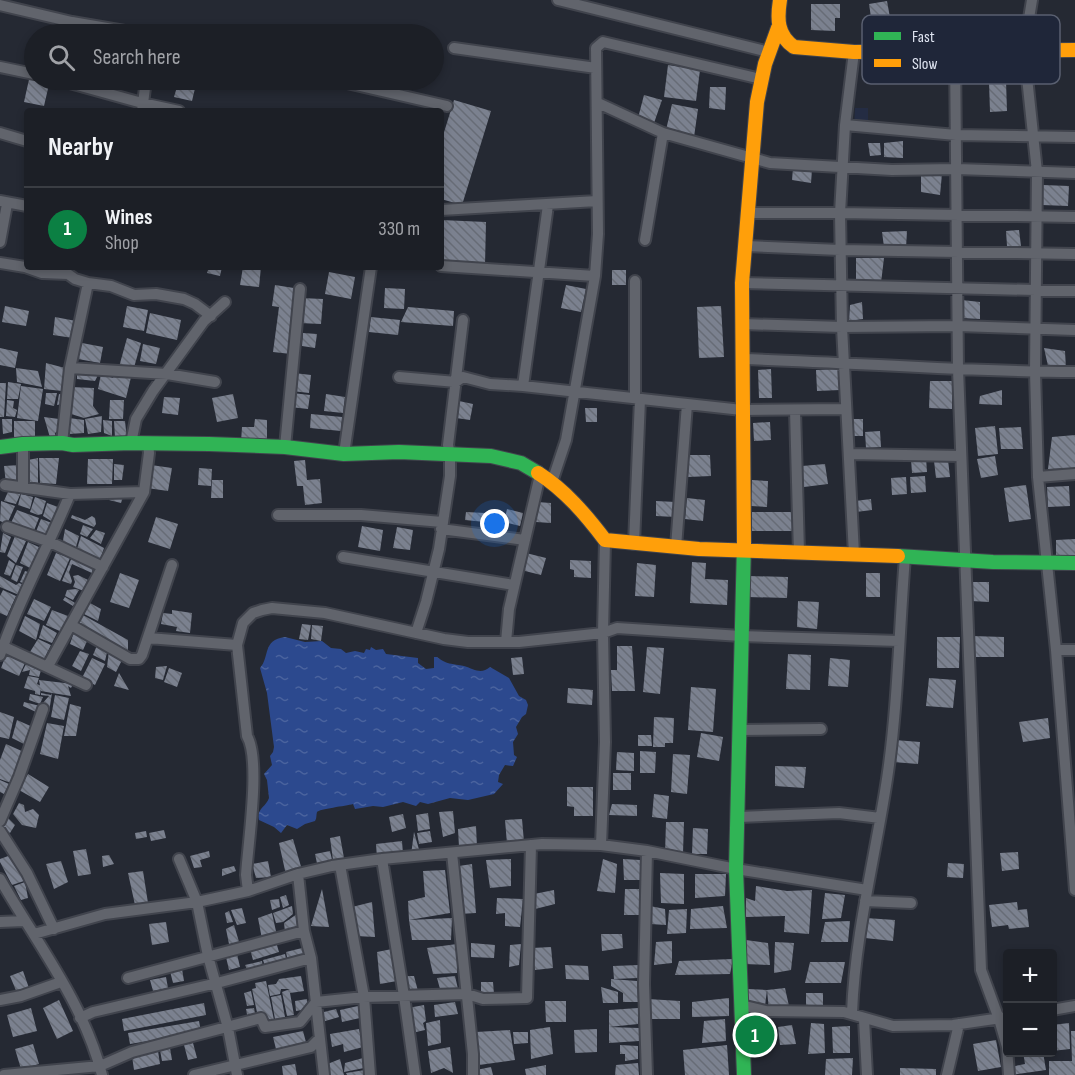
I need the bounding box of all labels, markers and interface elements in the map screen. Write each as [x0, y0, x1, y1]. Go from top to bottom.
legend [862, 15, 1060, 84]
search box [24, 24, 444, 90]
text: Fast [912, 28, 935, 47]
icon: search [45, 41, 78, 74]
text: Search here [93, 44, 180, 71]
text: Slow [912, 55, 937, 74]
text: Nearby [48, 132, 114, 163]
text: Wines [105, 204, 152, 231]
text: 1 [64, 217, 71, 241]
text: 330 m [378, 217, 420, 241]
text: Shop [105, 231, 139, 255]
your location [480, 509, 509, 538]
map controls [1003, 949, 1057, 1057]
button: + [1003, 949, 1057, 1003]
button: − [1003, 1003, 1057, 1057]
pin: 1 [736, 1012, 774, 1058]

